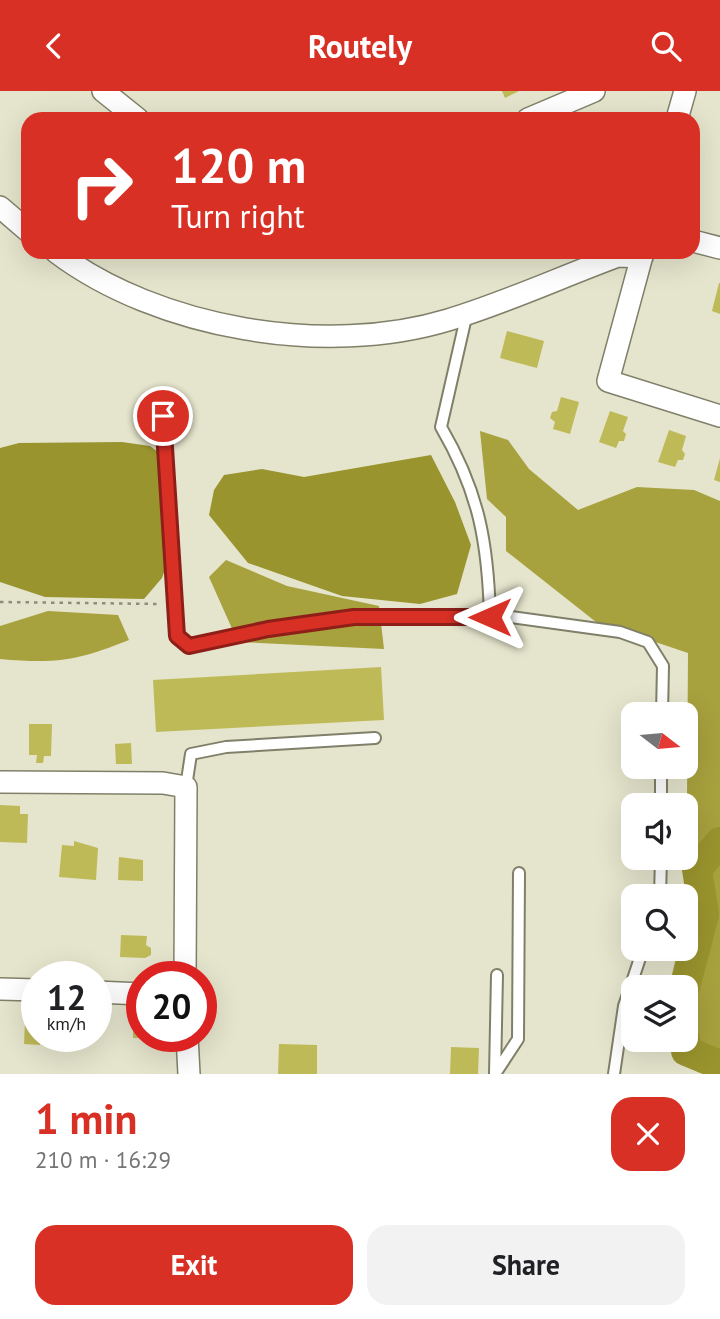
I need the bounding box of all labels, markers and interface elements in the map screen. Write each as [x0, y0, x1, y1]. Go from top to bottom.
text: Routely [308, 25, 412, 67]
icon: back [35, 27, 73, 65]
icon: search [647, 27, 685, 65]
text: 120 m [171, 133, 306, 197]
icon: right [56, 140, 147, 231]
text: Turn right [171, 195, 305, 237]
pin [133, 386, 193, 446]
icon: arrive [144, 397, 182, 435]
position arrow [453, 580, 527, 654]
north arrow [621, 702, 698, 779]
map controls [621, 702, 698, 1052]
button: sound [621, 793, 698, 870]
button: search [621, 884, 698, 961]
speed limit sign: 20 [126, 961, 217, 1052]
text: 12 [47, 974, 86, 1020]
button: layers [621, 975, 698, 1052]
text: km/h [47, 1012, 86, 1035]
text: 1 min [35, 1091, 137, 1146]
button: close [611, 1097, 685, 1171]
text: 210 m · 16:29 [35, 1145, 171, 1174]
button: Exit [35, 1225, 353, 1305]
button: Share [367, 1225, 685, 1305]

